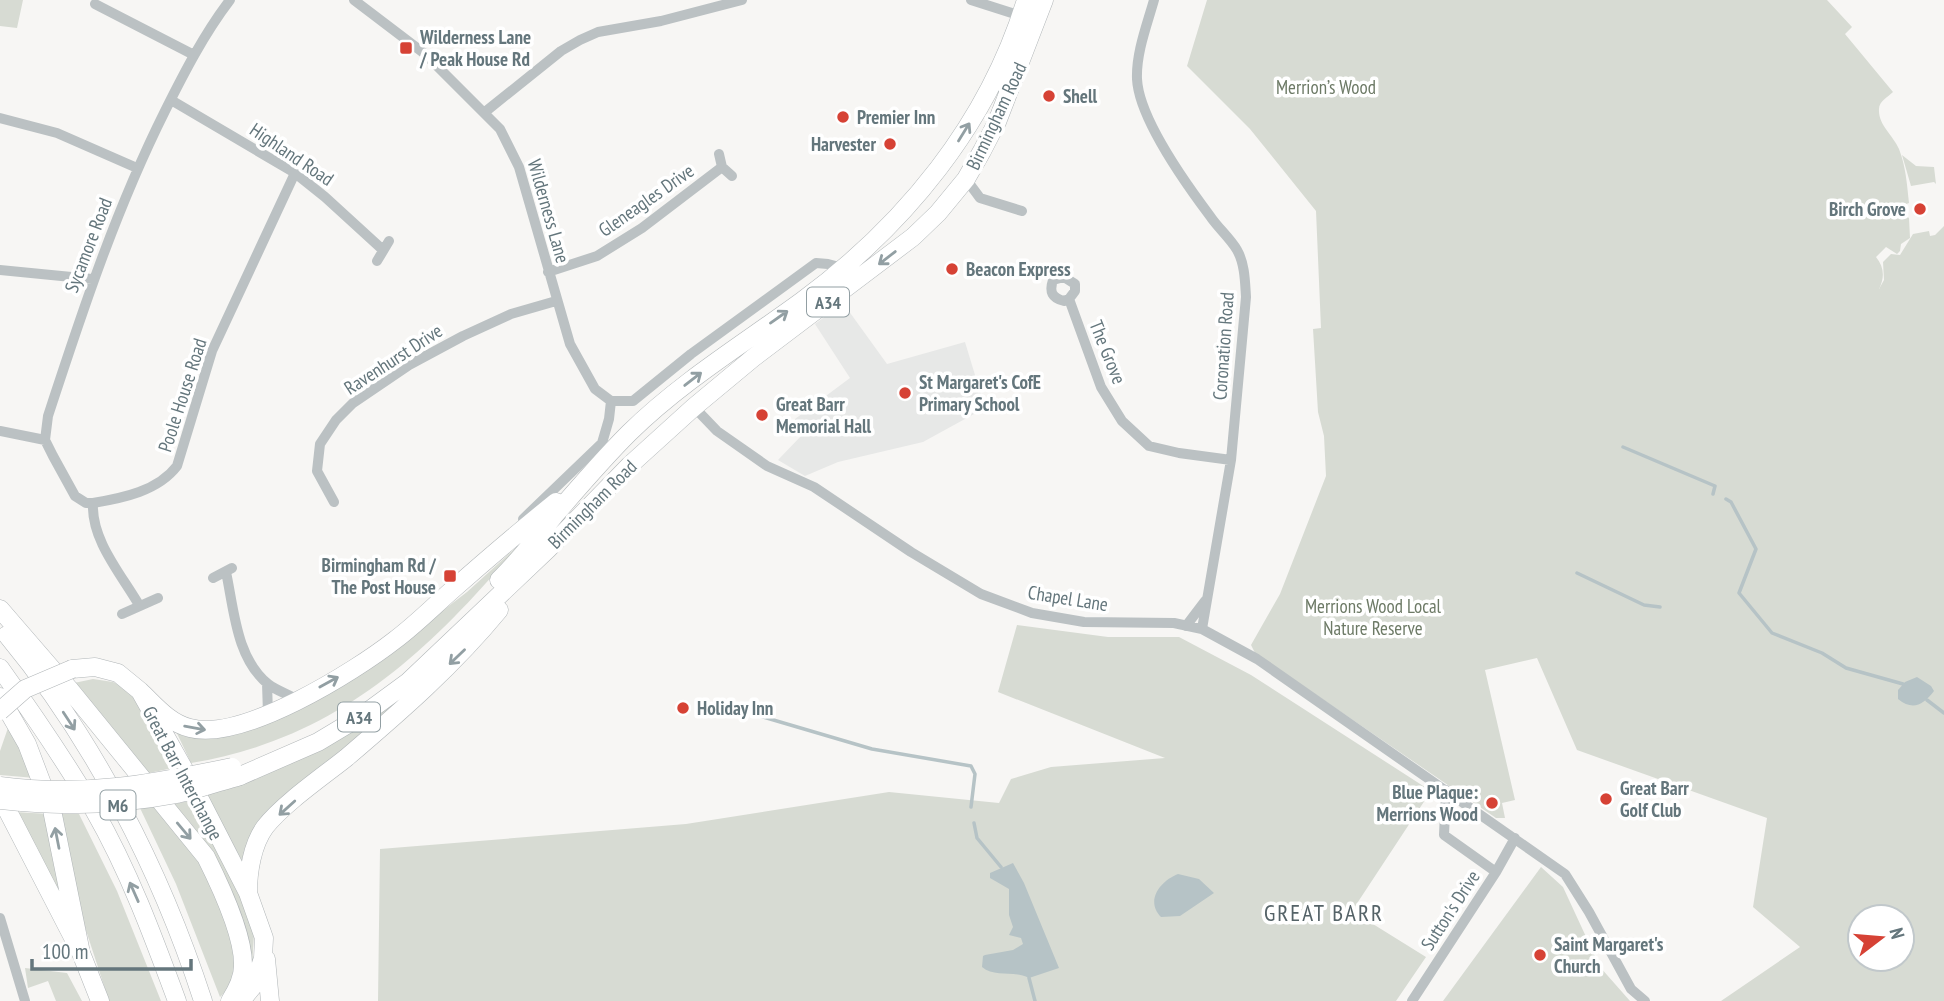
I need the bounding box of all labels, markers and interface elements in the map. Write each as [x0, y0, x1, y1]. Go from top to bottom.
place label: Wilderness Lane / Peak House Rd [419, 25, 531, 71]
marker: Wilderness Lane / Peak House Rd [398, 40, 414, 56]
street label: Birmingham Road [961, 58, 1031, 174]
park label: Merrion’s Wood [1276, 75, 1376, 99]
place label: Shell [1063, 84, 1098, 108]
marker: Shell [1041, 88, 1057, 104]
place label: Premier Inn [857, 105, 935, 129]
marker: Premier Inn [835, 109, 851, 125]
street label: Highland Road [246, 117, 338, 191]
one-way arrow [958, 123, 972, 143]
place label: Harvester [811, 132, 876, 156]
marker: Harvester [882, 136, 898, 152]
street label: Wilderness Lane [523, 156, 575, 266]
street label: Gleneagles Drive [594, 158, 698, 242]
street label: Sycamore Road [59, 194, 117, 296]
place label: Birch Grove [1829, 197, 1906, 221]
marker: Birch Grove [1912, 201, 1928, 217]
one-way arrow [878, 250, 897, 265]
place label: Beacon Express [966, 257, 1071, 281]
marker: Beacon Express [944, 261, 960, 277]
road number: A34 [807, 288, 849, 316]
street label: Coronation Road [1207, 291, 1239, 401]
one-way arrow [769, 310, 788, 324]
street label: The Grove [1084, 317, 1132, 387]
street label: Ravenhurst Drive [339, 318, 447, 400]
street label: Poole House Road [152, 335, 212, 455]
place label: St Margaret's CofE Primary School [919, 370, 1041, 416]
one-way arrow [684, 371, 702, 386]
marker: St Margaret's CofE Primary School [897, 385, 913, 401]
place label: Great Barr Memorial Hall [776, 392, 872, 438]
marker: Great Barr Memorial Hall [754, 407, 770, 423]
street label: Birmingham Road [542, 454, 642, 554]
place label: Birmingham Rd / The Post House [322, 553, 436, 599]
marker: Birmingham Rd / The Post House [442, 568, 458, 584]
street label: Chapel Lane [1026, 580, 1110, 616]
park label: Merrions Wood Local Nature Reserve [1305, 594, 1442, 640]
one-way arrow [449, 649, 466, 666]
one-way arrow [318, 675, 338, 689]
place label: Holiday Inn [697, 696, 773, 720]
marker: Holiday Inn [675, 700, 691, 716]
street label: Great Barr Interchange [138, 702, 228, 844]
road number: A34 [338, 702, 380, 732]
one-way arrow [62, 711, 77, 730]
one-way arrow [183, 721, 206, 735]
place label: Great Barr Golf Club [1620, 776, 1689, 822]
place label: Blue Plaque: Merrions Wood [1377, 780, 1478, 826]
road number: M6 [100, 790, 136, 820]
marker: Great Barr Golf Club [1598, 791, 1614, 807]
marker: Blue Plaque: Merrions Wood [1484, 795, 1500, 811]
one-way arrow [278, 799, 296, 815]
one-way arrow [176, 822, 192, 840]
one-way arrow [50, 827, 64, 850]
street label: Sutton's Drive [1415, 865, 1485, 955]
one-way arrow [127, 882, 140, 903]
district label: GREAT BARR [1264, 898, 1384, 927]
north arrow [1846, 903, 1916, 973]
text: N [1884, 925, 1910, 942]
scale bar [32, 928, 191, 972]
place label: Saint Margaret's Church [1554, 932, 1664, 978]
text: 100 m [42, 938, 88, 965]
marker: Saint Margaret's Church [1532, 947, 1548, 963]

